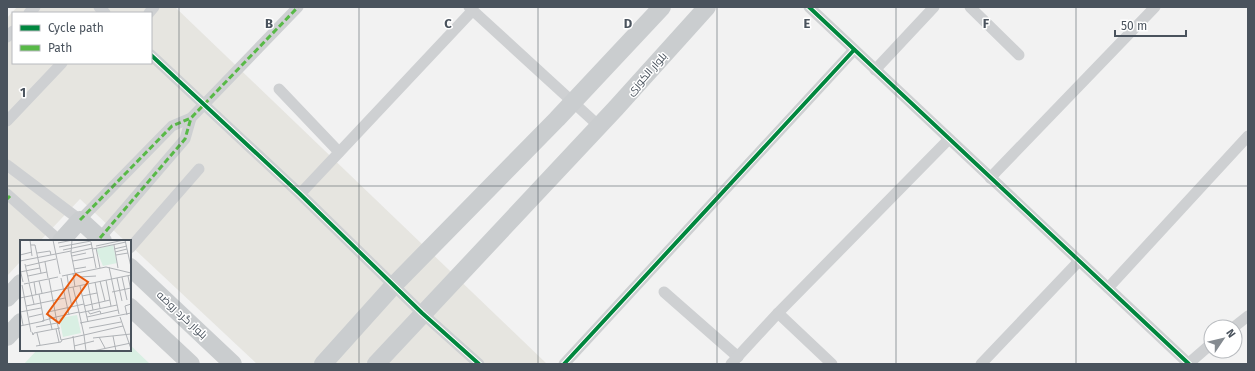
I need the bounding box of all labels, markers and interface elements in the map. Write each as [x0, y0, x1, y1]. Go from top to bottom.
legend [12, 12, 152, 64]
scale bar [1115, 12, 1186, 38]
text: B [265, 16, 273, 31]
text: C [444, 16, 452, 31]
text: D [624, 16, 633, 31]
text: E [804, 16, 811, 31]
text: F [983, 16, 990, 31]
text: 50 m [1121, 19, 1147, 33]
text: Cycle path [48, 21, 104, 35]
text: Path [48, 41, 72, 55]
street label: بلوار الکوزی [624, 50, 670, 98]
text: 1 [20, 85, 26, 100]
inset map [20, 240, 131, 351]
street label: بلوار گرد روضه [154, 288, 210, 342]
north arrow [1203, 319, 1243, 359]
text: N [1223, 327, 1238, 340]

